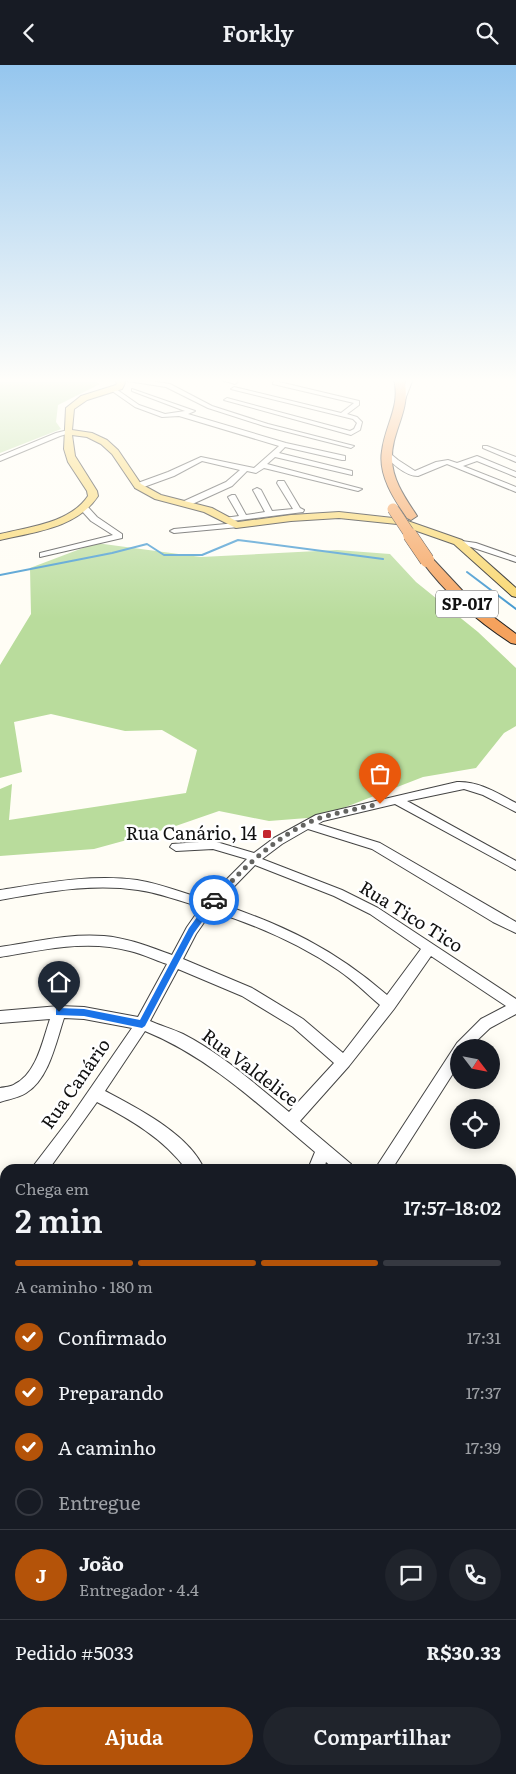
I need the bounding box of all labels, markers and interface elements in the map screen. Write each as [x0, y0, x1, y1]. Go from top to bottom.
text: Forkly [222, 16, 294, 49]
icon: back [15, 19, 43, 47]
icon: search [473, 19, 501, 47]
road number: SP-017 [436, 591, 498, 617]
pin [359, 753, 401, 804]
icon: bag [366, 760, 394, 788]
place label: Rua Canário, 14 [126, 819, 257, 846]
marker: Rua Canário, 14 [261, 828, 273, 840]
street label: Rua Tico Tico [355, 873, 469, 958]
courier [189, 875, 239, 925]
icon: car [200, 886, 228, 914]
pin [38, 961, 80, 1012]
icon: home [45, 968, 73, 996]
street label: Rua Valdelice [197, 1022, 305, 1112]
street label: Rua Canário [33, 1032, 116, 1134]
north arrow [450, 1039, 500, 1089]
map controls [450, 1039, 500, 1149]
button: locate [450, 1099, 500, 1149]
text: Chega em [15, 1176, 89, 1200]
text: 17:57–18:02 [403, 1193, 501, 1221]
text: 2 min [15, 1195, 103, 1243]
text: A caminho · 180 m [15, 1274, 153, 1298]
icon: check [15, 1323, 43, 1351]
text: Confirmado [58, 1323, 167, 1351]
text: 17:31 [467, 1325, 501, 1349]
icon: check [15, 1378, 43, 1406]
text: Preparando [58, 1378, 164, 1406]
text: 17:37 [466, 1380, 501, 1404]
icon: check [15, 1433, 43, 1461]
text: A caminho [58, 1433, 156, 1461]
text: 17:39 [465, 1435, 501, 1459]
text: Entregue [58, 1488, 141, 1516]
text: João [79, 1549, 124, 1577]
button: chat [385, 1549, 437, 1601]
button: phone [449, 1549, 501, 1601]
text: J [36, 1561, 46, 1589]
text: Entregador · 4.4 [79, 1577, 199, 1601]
text: Pedido #5033 [15, 1638, 134, 1666]
text: R$30.33 [426, 1638, 501, 1666]
button: Ajuda [15, 1707, 253, 1765]
button: Compartilhar [263, 1707, 501, 1765]

